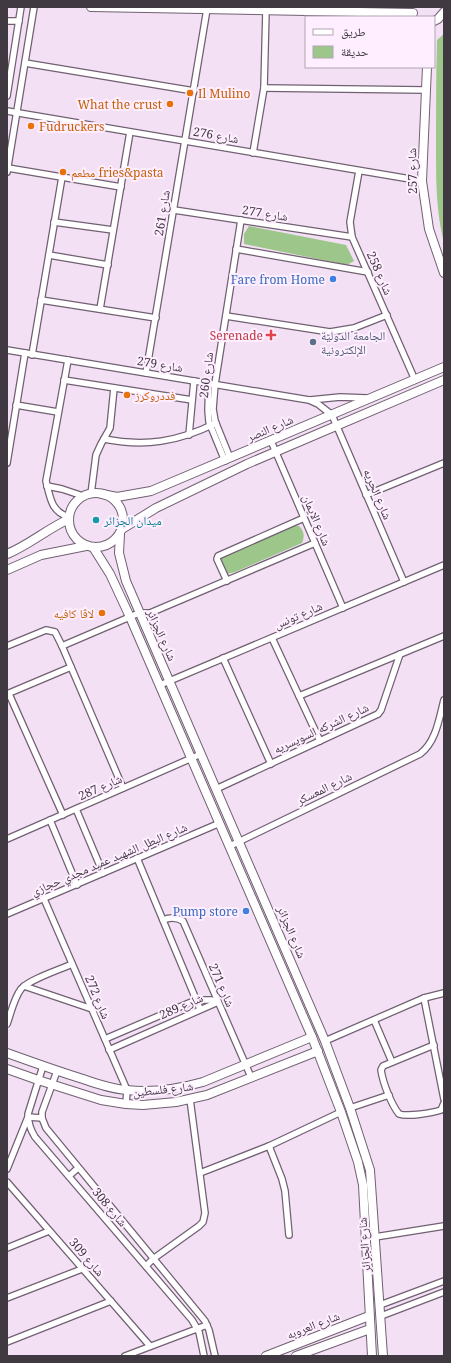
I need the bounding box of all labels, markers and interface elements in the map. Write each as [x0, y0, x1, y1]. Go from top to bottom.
legend [305, 16, 435, 68]
text: طريق [341, 23, 366, 40]
text: حديقة [341, 43, 369, 60]
place label: Il Mulino [198, 85, 250, 102]
marker: Il Mulino [185, 88, 195, 98]
place label: What the crust [78, 96, 162, 113]
marker: What the crust [165, 99, 175, 109]
place label: Fudruckers [39, 118, 105, 135]
marker: Fudruckers [26, 121, 36, 131]
street label: شارع 276 [192, 123, 240, 147]
street label: شارع 257 [403, 148, 421, 194]
place label: مطعم fries&pasta [71, 164, 164, 181]
marker: مطعم fries&pasta [58, 167, 68, 177]
street label: شارع 261 [150, 189, 174, 237]
street label: شارع 277 [241, 201, 289, 225]
street label: شارع 258 [363, 249, 397, 298]
place label: Fare from Home [231, 271, 325, 288]
marker: Fare from Home [328, 274, 338, 284]
place label: Serenade [210, 327, 263, 344]
place label: الجامعة الدولية الإلكترونية [321, 327, 386, 358]
marker: Serenade [266, 330, 276, 340]
marker: الجامعة الدولية الإلكترونية [308, 337, 318, 347]
street label: شارع 260 [195, 351, 217, 399]
street label: شارع 279 [136, 352, 184, 376]
place label: فددروكرز [134, 387, 175, 404]
marker: فددروكرز [122, 390, 132, 400]
street label: شارع النصر [243, 411, 296, 446]
street label: شارع الحريه [360, 466, 396, 522]
street label: شارع الايمان [299, 492, 335, 548]
place label: ميدان الجزائر [103, 512, 162, 529]
marker: ميدان الجزائر [91, 515, 101, 525]
street label: شارع تونس [271, 597, 325, 633]
place label: لاڤا كافيه [54, 605, 94, 622]
street label: شارع الجزائر [143, 605, 181, 664]
marker: لاڤا كافيه [97, 608, 107, 618]
street label: شارع الشركه السويسريه [271, 698, 371, 757]
street label: شارع المعسكر [293, 767, 355, 809]
street label: شارع 287 [76, 770, 125, 804]
street label: شارع البطل الشهيد عميد مجدي حجازي [28, 818, 191, 902]
street label: شارع الجزائر [273, 902, 311, 961]
place label: Pump store [173, 903, 238, 920]
marker: Pump store [241, 906, 251, 916]
street label: شارع 271 [205, 961, 239, 1010]
street label: شارع 272 [81, 972, 115, 1022]
street label: شارع 289 [157, 989, 206, 1023]
street label: شارع فلسطين [132, 1077, 194, 1101]
street label: شارع 308 [89, 1184, 131, 1230]
street label: شارع الجزائر [354, 1217, 374, 1274]
street label: شارع 309 [65, 1234, 109, 1280]
street label: شارع العروبه [284, 1307, 342, 1343]

